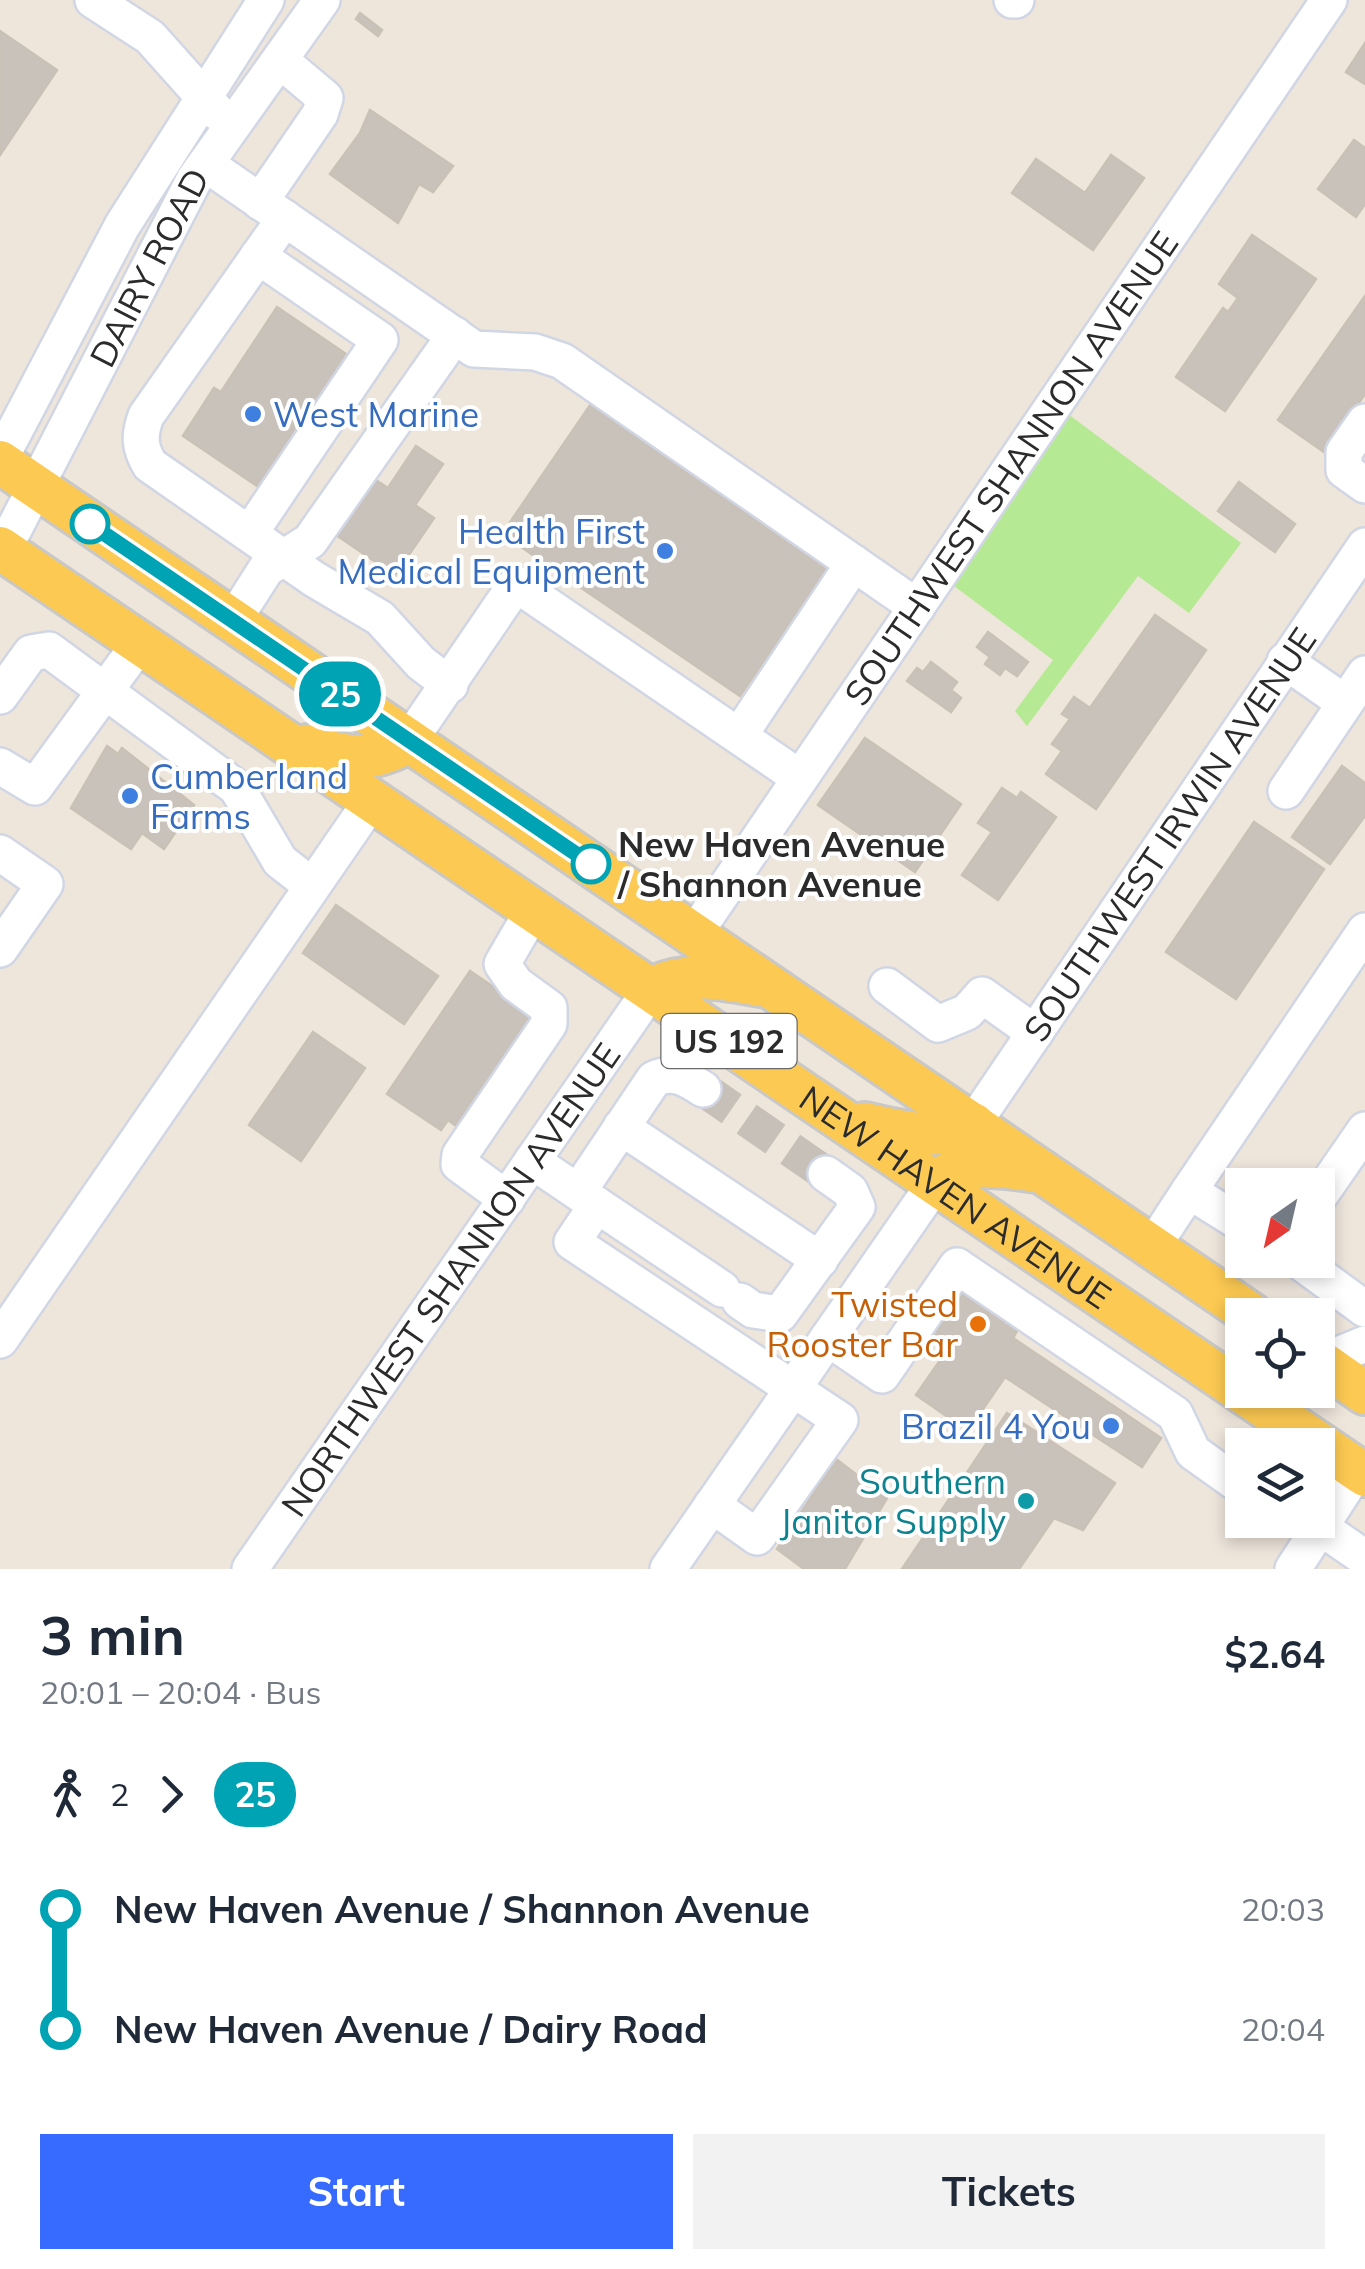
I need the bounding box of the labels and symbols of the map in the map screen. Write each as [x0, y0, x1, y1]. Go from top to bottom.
street label: DAIRY ROAD [80, 161, 218, 374]
street label: SOUTHWEST SHANNON AVENUE [834, 223, 1187, 713]
place label: West Marine [273, 392, 479, 436]
marker: West Marine [242, 403, 264, 425]
unlabelled marker [71, 505, 109, 543]
place label: Health First Medical Equipment [337, 509, 645, 593]
marker: Health First Medical Equipment [654, 540, 676, 562]
street label: SOUTHWEST IRWIN AVENUE [1014, 619, 1325, 1050]
line badge: 25 [295, 662, 385, 726]
place label: Cumberland Farms [150, 754, 348, 838]
marker: Cumberland Farms [119, 785, 141, 807]
place label: New Haven Avenue / Shannon Avenue [617, 822, 945, 906]
marker: New Haven Avenue / Shannon Avenue [572, 845, 610, 883]
road number: US 192 [662, 1014, 796, 1068]
street label: NORTHWEST SHANNON AVENUE [271, 1034, 629, 1525]
street label: NEW HAVEN AVENUE [791, 1076, 1120, 1318]
north arrow [1225, 1168, 1335, 1278]
place label: Twisted Rooster Bar [767, 1282, 958, 1366]
marker: Twisted Rooster Bar [967, 1313, 989, 1335]
place label: Brazil 4 You [901, 1404, 1091, 1448]
marker: Brazil 4 You [1100, 1415, 1122, 1437]
place label: Southern Janitor Supply [780, 1459, 1006, 1543]
marker: Southern Janitor Supply [1015, 1490, 1037, 1512]

